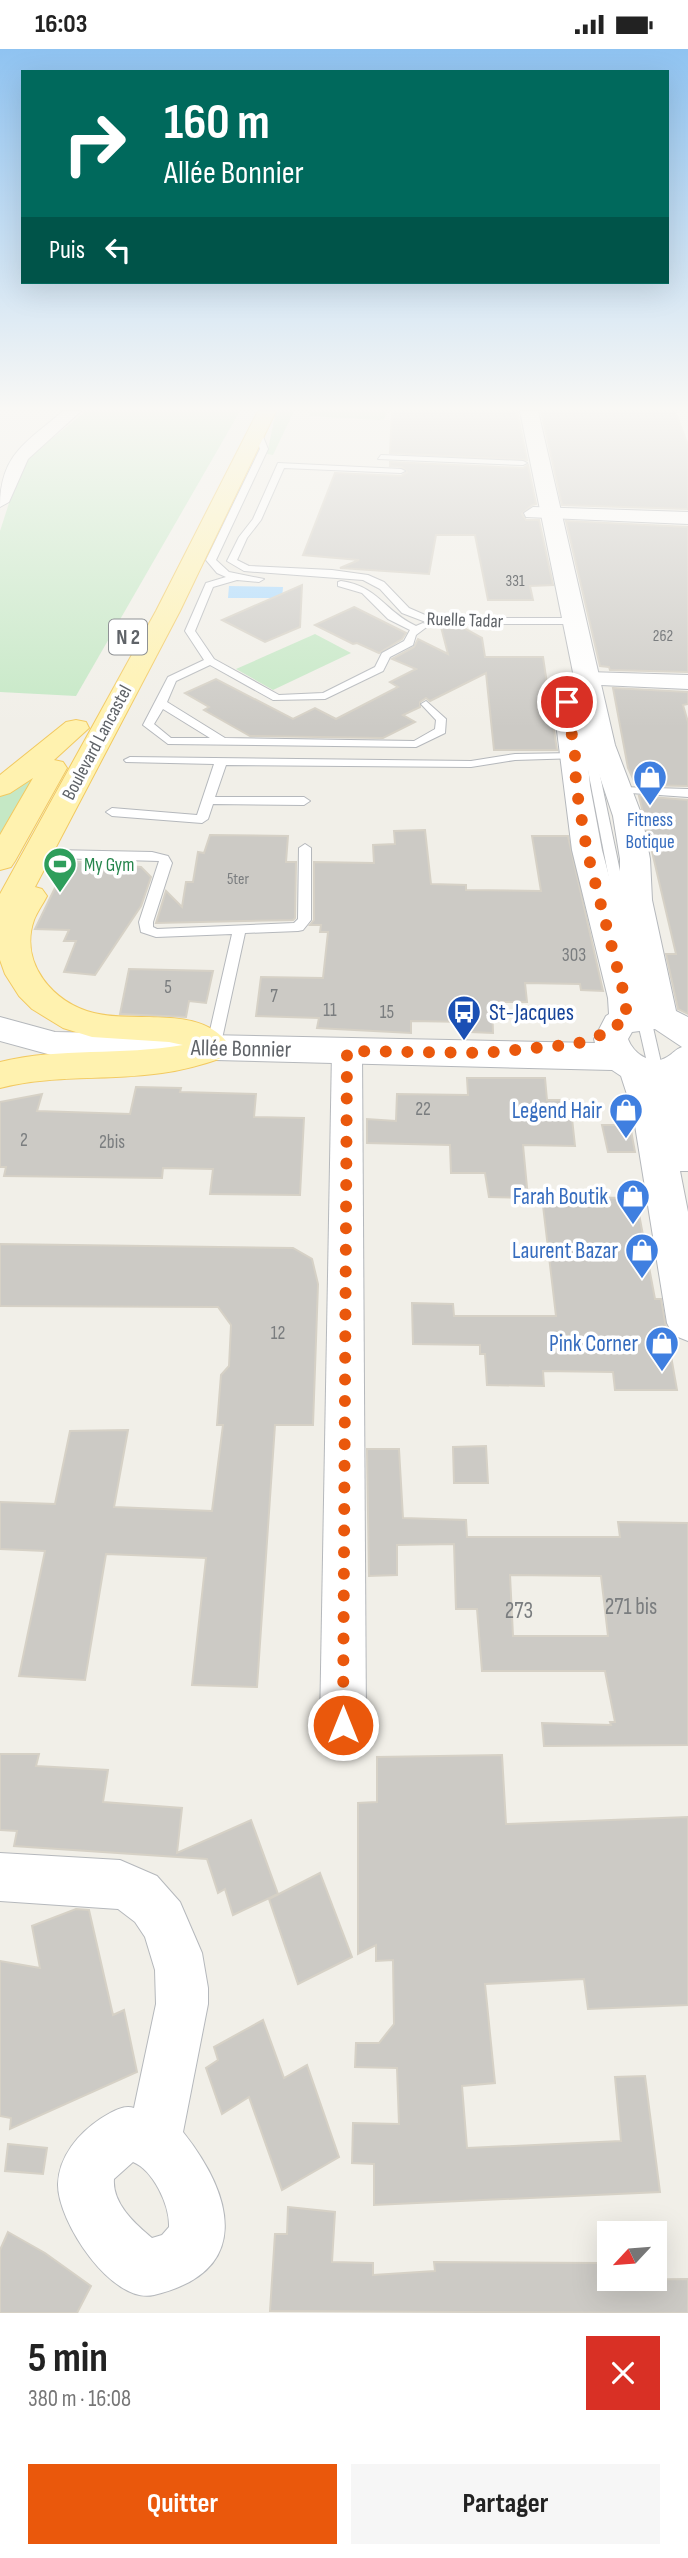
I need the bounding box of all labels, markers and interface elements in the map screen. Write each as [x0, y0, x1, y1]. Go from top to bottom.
text: 16:03 [35, 9, 87, 40]
text: 160 m [164, 94, 270, 153]
icon: right [49, 98, 140, 189]
text: Allée Bonnier [164, 154, 304, 193]
icon: left [99, 231, 137, 269]
text: Puis [49, 235, 85, 266]
house number: 331 [505, 572, 525, 591]
street label: Ruelle Tadar [426, 608, 504, 633]
road number: N 2 [109, 619, 147, 655]
house number: 262 [653, 627, 673, 646]
pin [537, 672, 597, 732]
street label: Boulevard Lancastel [57, 681, 137, 804]
icon: arrive [548, 683, 586, 721]
shop icon: Fitness Botique [631, 758, 669, 807]
place label: Fitness Botique [625, 809, 675, 854]
sports icon: My Gym [41, 845, 79, 894]
place label: My Gym [84, 854, 134, 877]
house number: 5ter [227, 870, 249, 889]
house number: 303 [562, 944, 586, 967]
house number: 5 [164, 976, 172, 999]
house number: 7 [270, 985, 278, 1008]
bus stop icon: St-Jacques [445, 993, 483, 1042]
house number: 11 [323, 999, 337, 1022]
place label: St-Jacques [489, 999, 574, 1027]
house number: 15 [380, 1001, 394, 1024]
street label: Allée Bonnier [190, 1034, 292, 1064]
shop icon: Legend Hair [607, 1091, 645, 1140]
place label: Legend Hair [512, 1097, 602, 1125]
house number: 22 [415, 1098, 431, 1121]
house number: 2 [20, 1129, 28, 1152]
house number: 2bis [99, 1131, 125, 1154]
shop icon: Farah Boutik [614, 1177, 652, 1226]
place label: Farah Boutik [513, 1183, 608, 1211]
shop icon: Laurent Bazar [623, 1231, 661, 1280]
place label: Laurent Bazar [512, 1237, 618, 1265]
house number: 12 [271, 1322, 285, 1345]
shop icon: Pink Corner [643, 1324, 681, 1373]
place label: Pink Corner [549, 1330, 638, 1358]
house number: 271 bis [605, 1593, 657, 1621]
house number: 273 [505, 1597, 533, 1625]
position arrow [306, 1688, 380, 1762]
north arrow [597, 2221, 667, 2291]
map controls [597, 2221, 667, 2291]
text: 5 min [28, 2333, 108, 2384]
button: close [586, 2336, 660, 2410]
text: 380 m · 16:08 [28, 2385, 131, 2413]
button: Quitter [28, 2464, 337, 2544]
button: Partager [351, 2464, 660, 2544]

